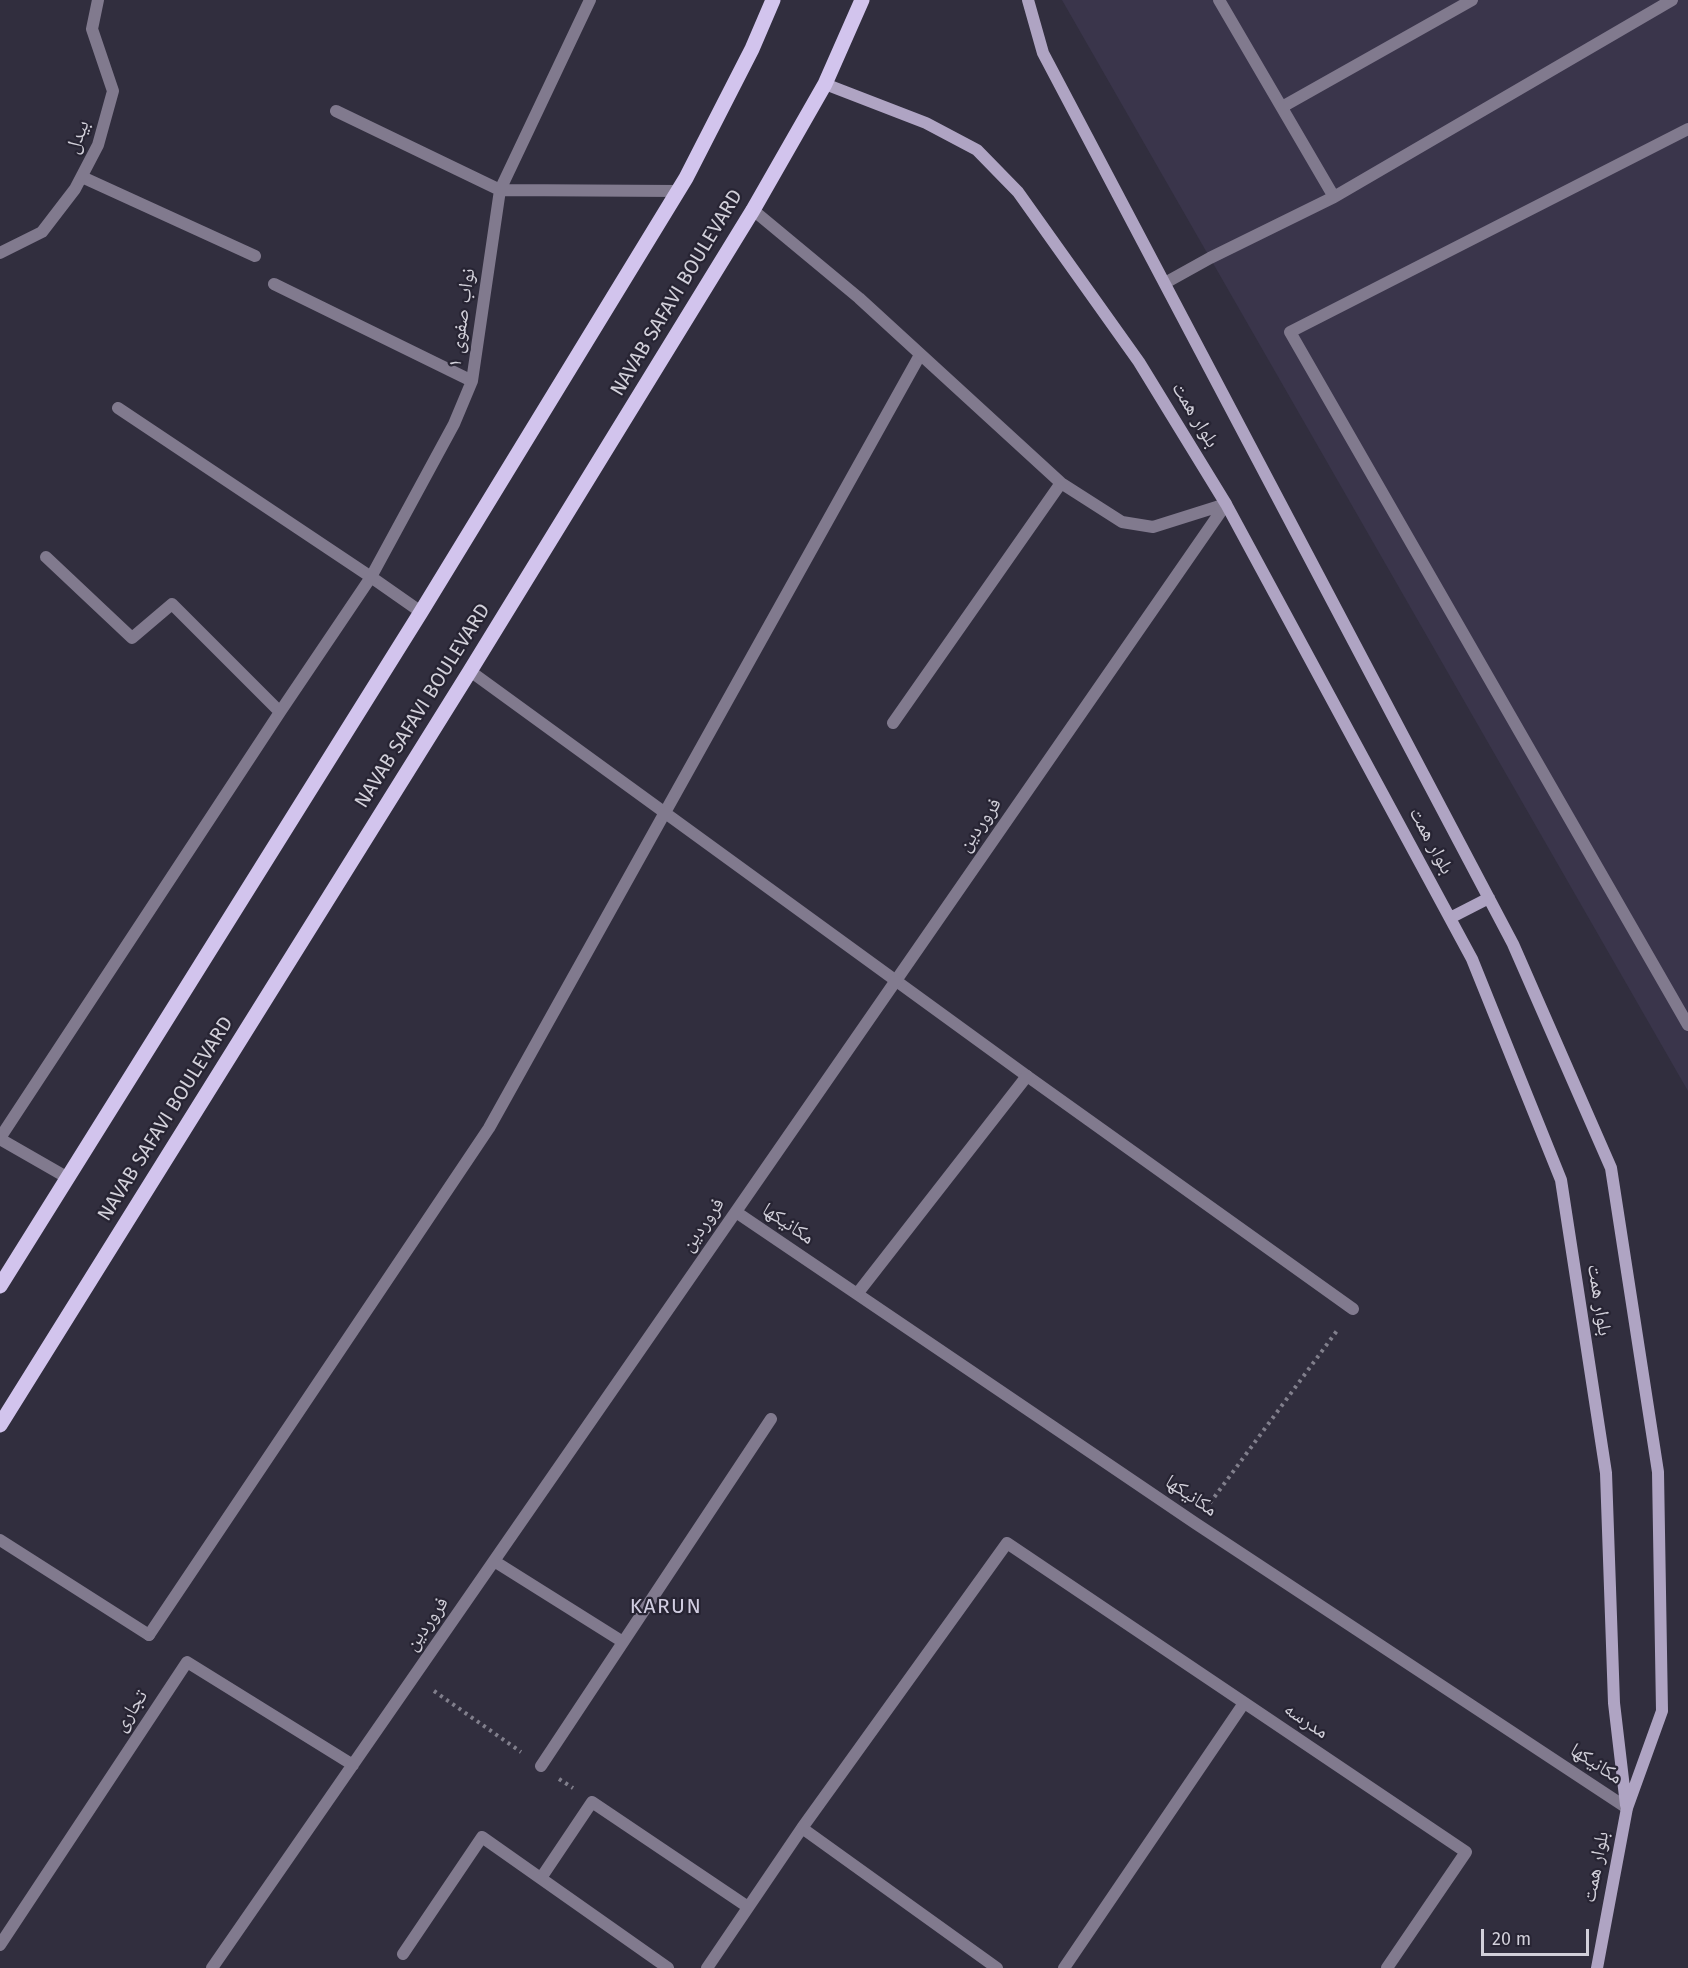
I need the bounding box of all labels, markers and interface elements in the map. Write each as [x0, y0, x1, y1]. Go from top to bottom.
street label: بیدل [61, 117, 95, 157]
street label: NAVAB SAFAVI BOULEVARD [606, 186, 748, 400]
street label: نواب صفوی ۱ [443, 267, 481, 369]
street label: بلوار همت [1166, 378, 1224, 452]
street label: NAVAB SAFAVI BOULEVARD [350, 599, 496, 813]
street label: فروردین [953, 793, 1007, 857]
street label: بلوار همت [1403, 803, 1459, 879]
street label: NAVAB SAFAVI BOULEVARD [93, 1012, 239, 1226]
street label: فروردین [676, 1193, 730, 1257]
street label: مکانیکها [757, 1198, 819, 1250]
street label: بلوار همت [1581, 1262, 1617, 1338]
street label: مکانیکها [1160, 1470, 1222, 1522]
street label: فروردین [400, 1592, 454, 1656]
district label: KARUN [630, 1594, 702, 1620]
street label: تجاری [109, 1685, 153, 1737]
street label: مدرسه [1279, 1697, 1333, 1745]
street label: مکانیکها [1565, 1738, 1627, 1790]
street label: بلوار همت [1577, 1829, 1615, 1905]
scale bar [1484, 1917, 1592, 1955]
text: 20 m [1492, 1928, 1531, 1950]

